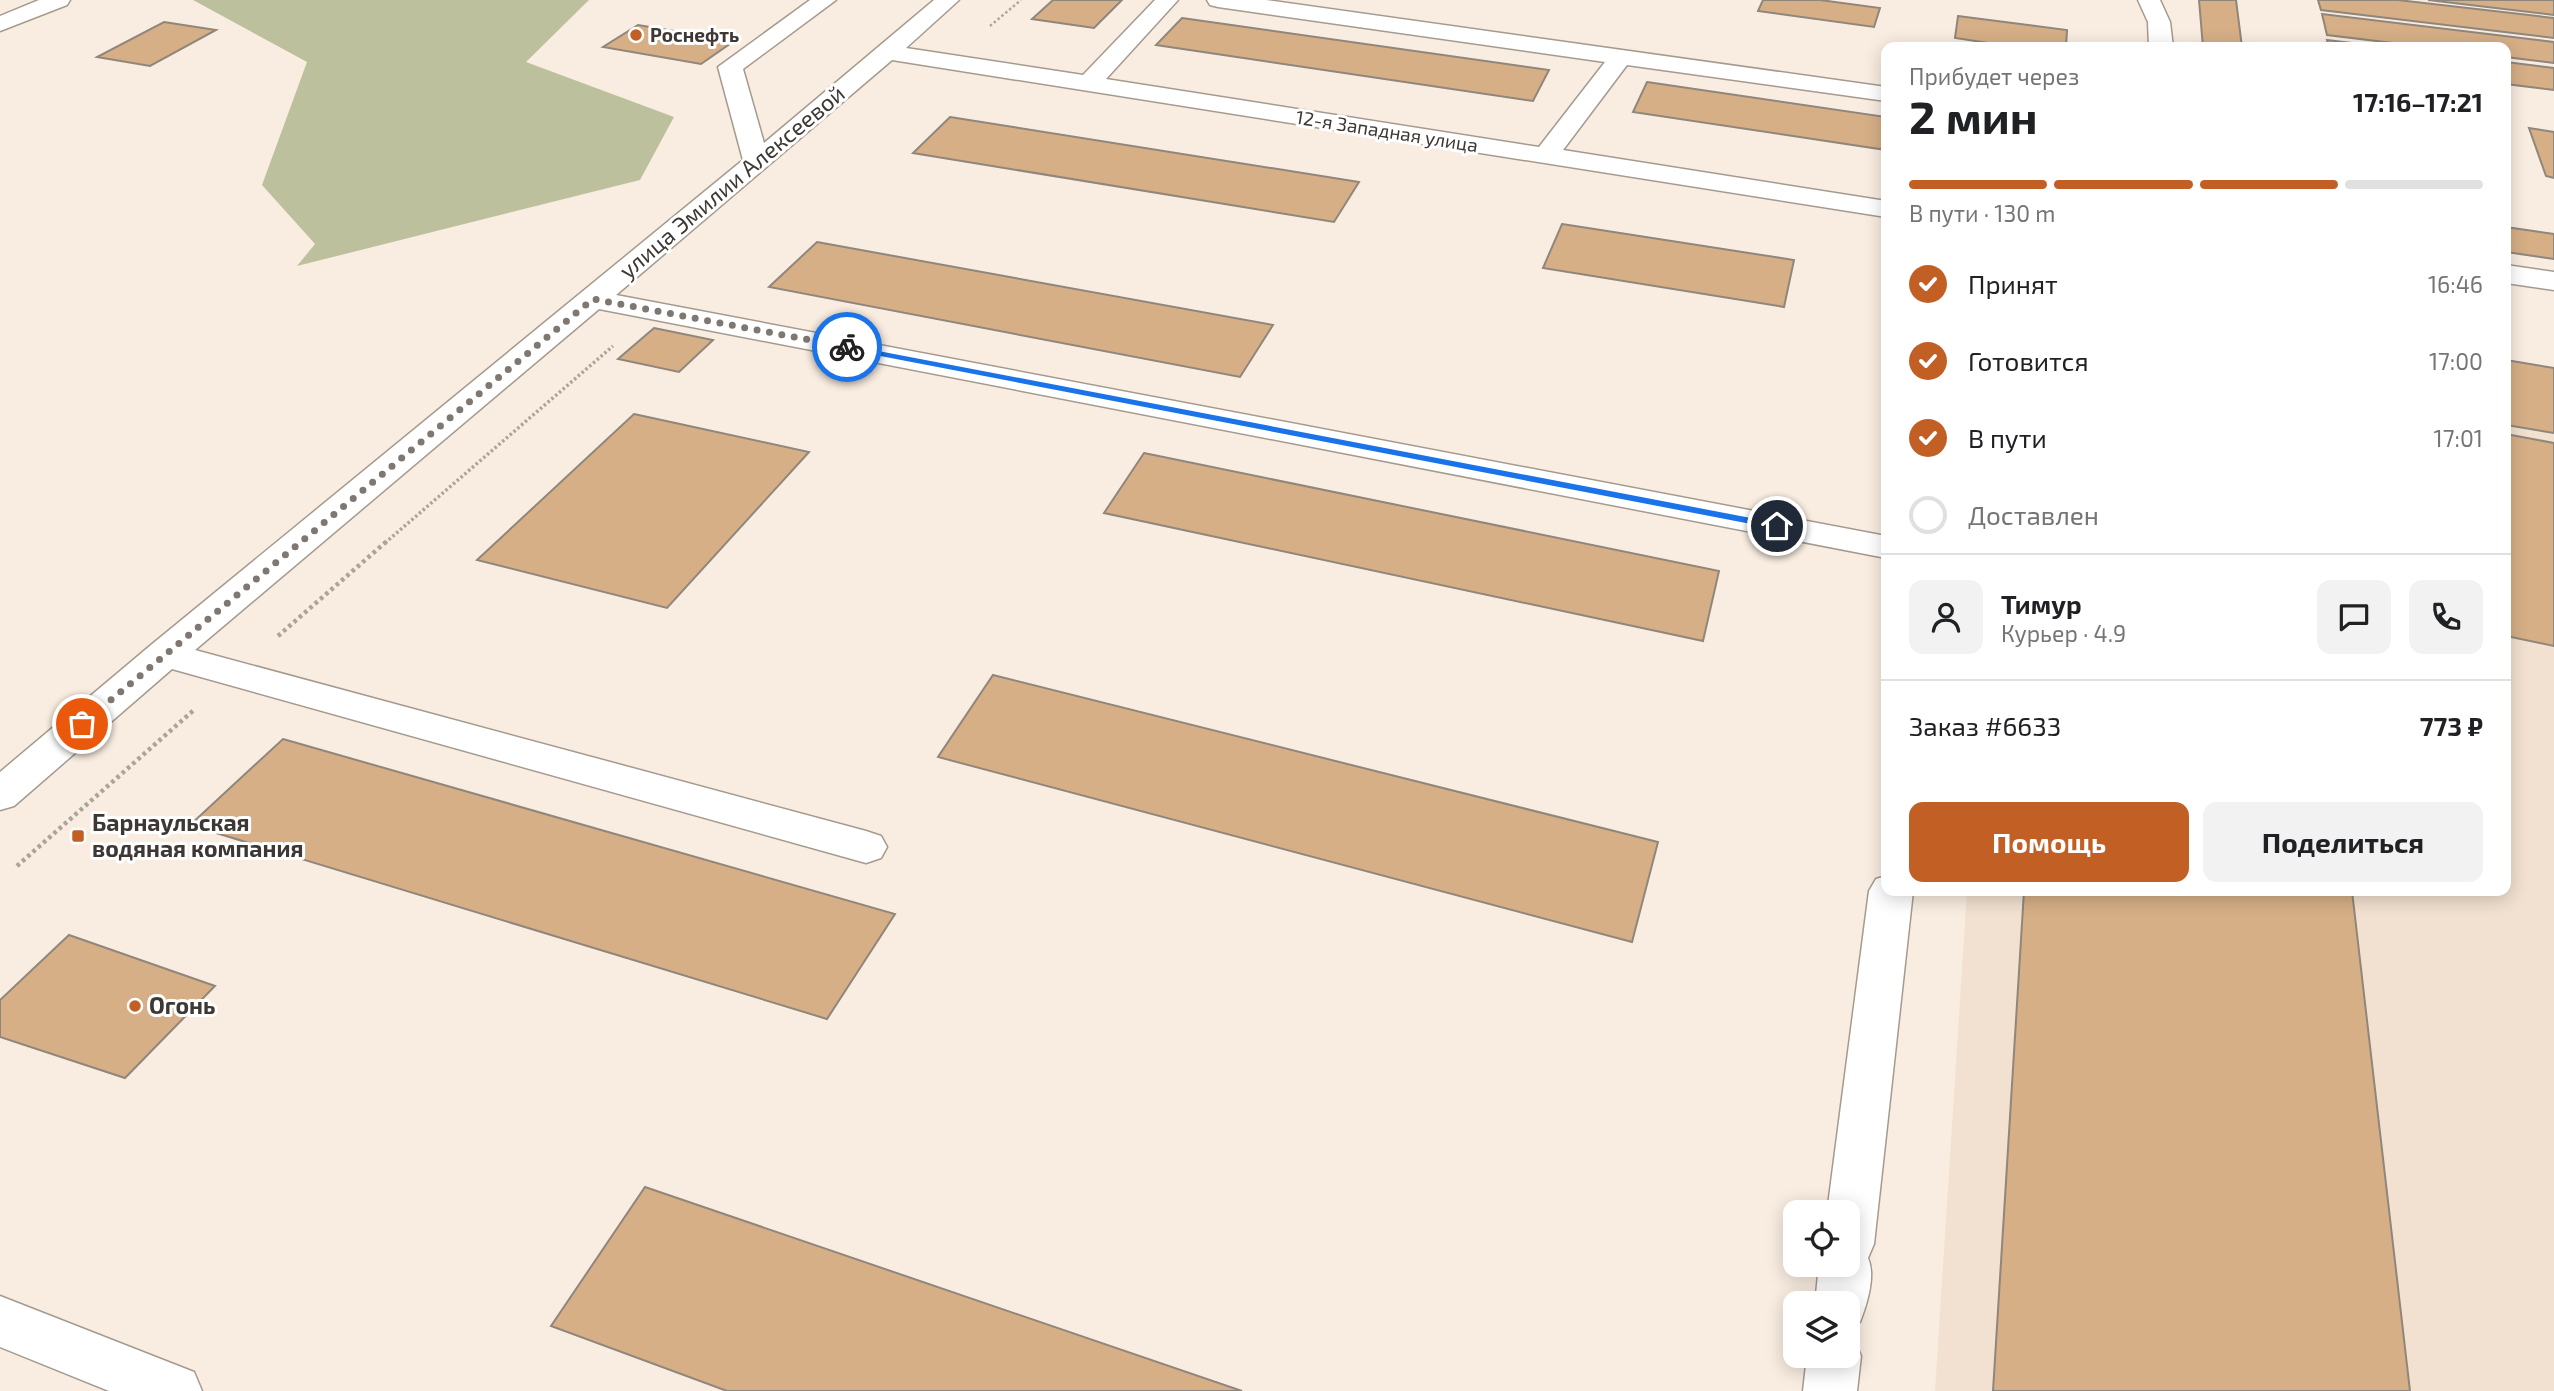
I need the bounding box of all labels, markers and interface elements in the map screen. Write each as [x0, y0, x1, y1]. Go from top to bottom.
place label: Роснефть [650, 23, 739, 46]
marker: Роснефть [628, 27, 644, 43]
text: Прибудет через [1909, 62, 2079, 90]
street label: улица Эмилии Алексеевой [613, 79, 850, 285]
text: 17:16–17:21 [2353, 86, 2483, 117]
text: 2 мин [1909, 88, 2038, 143]
street label: 12-я Западная улица [1294, 105, 1480, 157]
text: В пути · 130 m [1909, 199, 2055, 227]
icon: check [1909, 265, 1947, 303]
text: Принят [1968, 268, 2058, 299]
text: 16:46 [2428, 270, 2483, 298]
courier [812, 312, 882, 382]
icon: bike [828, 328, 866, 366]
icon: check [1909, 342, 1947, 380]
text: Готовится [1968, 345, 2089, 376]
text: 17:00 [2429, 347, 2483, 375]
icon: check [1909, 419, 1947, 457]
text: В пути [1968, 422, 2047, 453]
text: 17:01 [2434, 424, 2483, 452]
pin [1747, 496, 1807, 556]
text: Доставлен [1968, 499, 2099, 530]
icon: home [1758, 507, 1796, 545]
button: person [1909, 580, 1983, 654]
button: chat [2317, 580, 2391, 654]
button: phone [2409, 580, 2483, 654]
text: Тимур [2001, 588, 2082, 619]
text: Курьер · 4.9 [2001, 619, 2126, 647]
pin [52, 694, 112, 754]
icon: bag [63, 705, 101, 743]
text: Заказ #6633 [1909, 710, 2061, 741]
text: 773 ₽ [2420, 710, 2483, 741]
button: Помощь [1909, 802, 2189, 882]
button: Поделиться [2203, 802, 2483, 882]
place label: Барнаульская водяная компания [92, 808, 303, 862]
marker: Барнаульская водяная компания [70, 828, 86, 844]
place label: Огонь [149, 991, 215, 1019]
marker: Огонь [127, 998, 143, 1014]
map controls [1783, 1200, 1860, 1368]
button: locate [1783, 1200, 1860, 1277]
button: layers [1783, 1291, 1860, 1368]

